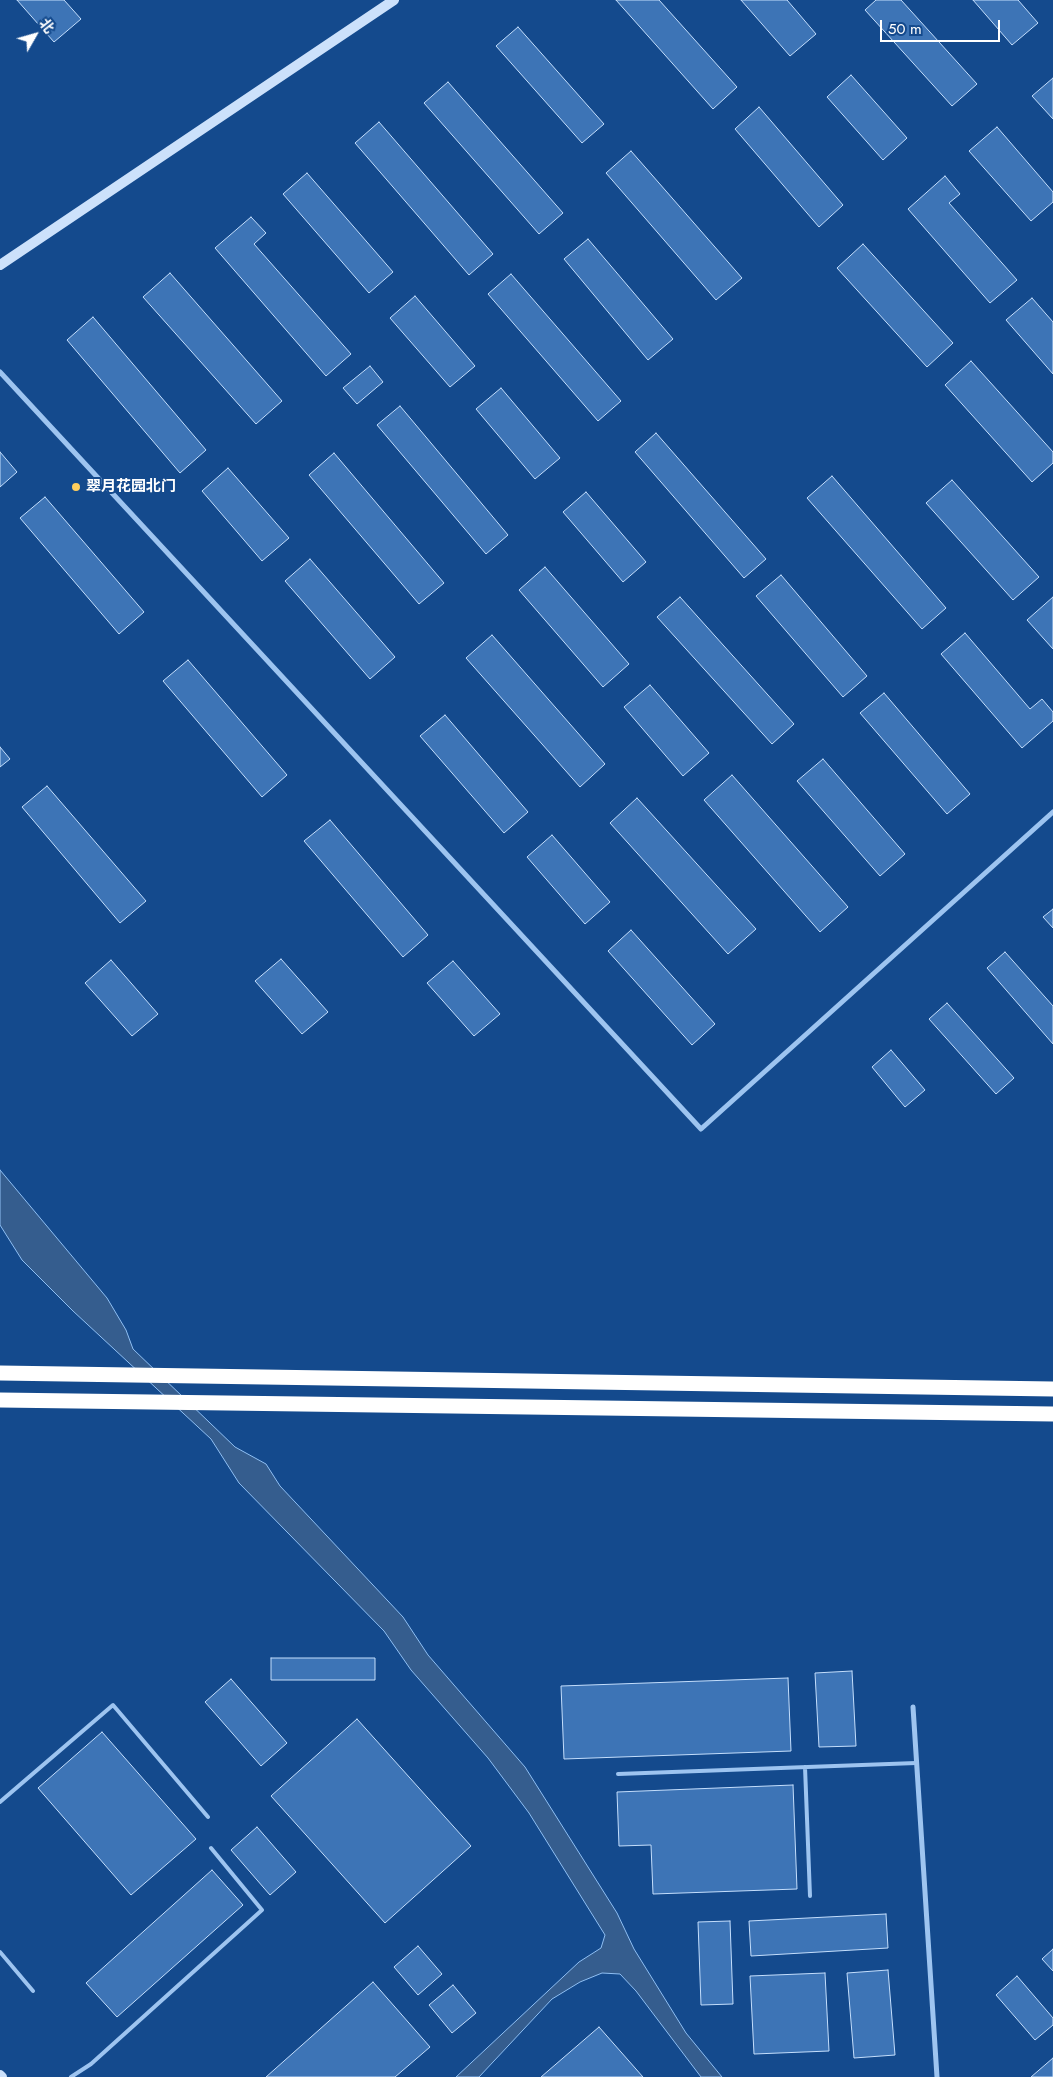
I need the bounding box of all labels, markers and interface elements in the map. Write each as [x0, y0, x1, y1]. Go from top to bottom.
north arrow [10, 10, 60, 60]
scale bar [883, 10, 1003, 42]
text: 北 [35, 14, 59, 37]
text: 50 m [888, 18, 922, 40]
place label: 翠月花园北门 [86, 478, 176, 496]
marker: 翠月花园北门 [70, 481, 82, 493]

